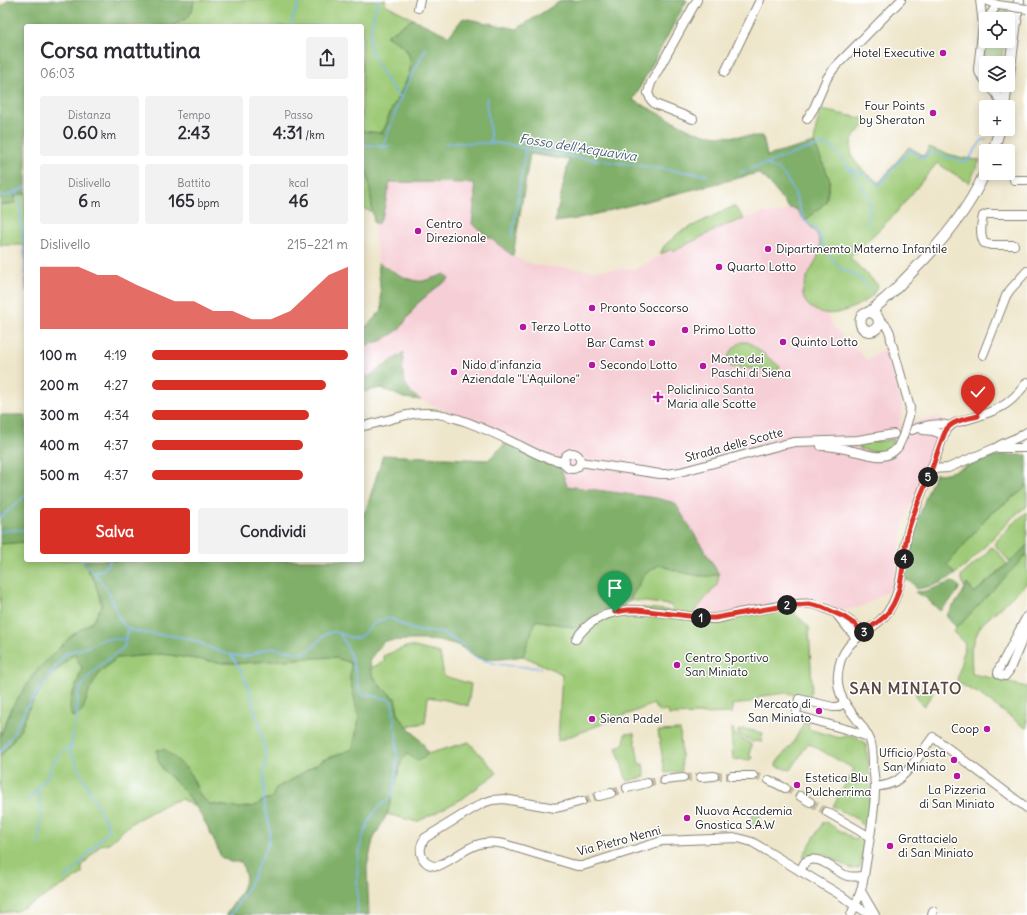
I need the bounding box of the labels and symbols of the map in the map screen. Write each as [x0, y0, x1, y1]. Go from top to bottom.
place label: Hotel Executive [853, 45, 935, 60]
marker: Hotel Executive [938, 48, 948, 58]
place label: Four Points by Sheraton [859, 98, 925, 127]
marker: Four Points by Sheraton [928, 108, 938, 118]
water label: Fosso dell'Acquaviva [518, 130, 638, 165]
place label: Centro Direzionale [426, 216, 486, 245]
marker: Centro Direzionale [413, 226, 423, 236]
place label: Dipartimemto Materno Infantile [776, 241, 947, 256]
marker: Dipartimemto Materno Infantile [763, 244, 773, 254]
place label: Quarto Lotto [727, 259, 797, 274]
marker: Quarto Lotto [714, 262, 724, 272]
place label: Pronto Soccorso [600, 300, 689, 315]
marker: Pronto Soccorso [587, 303, 597, 313]
place label: Terzo Lotto [531, 319, 591, 334]
marker: Terzo Lotto [518, 322, 528, 332]
place label: Primo Lotto [693, 322, 756, 337]
marker: Primo Lotto [680, 325, 690, 335]
place label: Quinto Lotto [791, 334, 858, 349]
place label: Bar Camst [587, 335, 644, 350]
marker: Quinto Lotto [778, 337, 788, 347]
marker: Bar Camst [647, 338, 657, 348]
place label: Monte dei Paschi di Siena [711, 351, 791, 380]
place label: Nido d'infanzia Aziendale "L'Aquilone" [462, 357, 580, 386]
place label: Secondo Lotto [600, 357, 678, 372]
marker: Secondo Lotto [587, 360, 597, 370]
marker: Monte dei Paschi di Siena [698, 361, 708, 371]
marker: Nido d'infanzia Aziendale "L'Aquilone" [449, 367, 459, 377]
pin [961, 375, 995, 416]
place label: Policlinico Santa Maria alle Scotte [667, 382, 756, 411]
marker: Policlinico Santa Maria alle Scotte [652, 391, 664, 403]
street label: Strada delle Scotte [683, 424, 784, 465]
pin: 5 [918, 467, 938, 487]
pin: 4 [894, 549, 914, 569]
pin [598, 571, 632, 612]
pin: 2 [777, 595, 797, 615]
pin: 1 [691, 608, 711, 628]
pin: 3 [854, 622, 874, 642]
place label: Centro Sportivo San Miniato [685, 650, 769, 679]
marker: Centro Sportivo San Miniato [672, 660, 682, 670]
district label: SAN MINIATO [850, 678, 962, 698]
place label: Mercato di San Miniato [748, 696, 811, 725]
marker: Mercato di San Miniato [814, 706, 824, 716]
place label: Siena Padel [600, 711, 662, 726]
marker: Siena Padel [587, 714, 597, 724]
place label: Coop [951, 721, 979, 736]
marker: Coop [982, 724, 992, 734]
place label: Ufficio Posta San Miniato [879, 745, 946, 774]
marker: Ufficio Posta San Miniato [949, 755, 959, 765]
place label: Estetica Blu Pulcherrima [805, 770, 871, 799]
marker: La Pizzeria di San Miniato [952, 771, 962, 781]
marker: Estetica Blu Pulcherrima [792, 780, 802, 790]
place label: La Pizzeria di San Miniato [919, 782, 995, 811]
place label: Nuova Accademia Gnostica S.A.W [695, 803, 793, 832]
marker: Nuova Accademia Gnostica S.A.W [682, 813, 692, 823]
street label: Via Pietro Nenni [575, 822, 662, 859]
place label: Grattacielo di San Miniato [898, 831, 974, 860]
marker: Grattacielo di San Miniato [885, 841, 895, 851]

